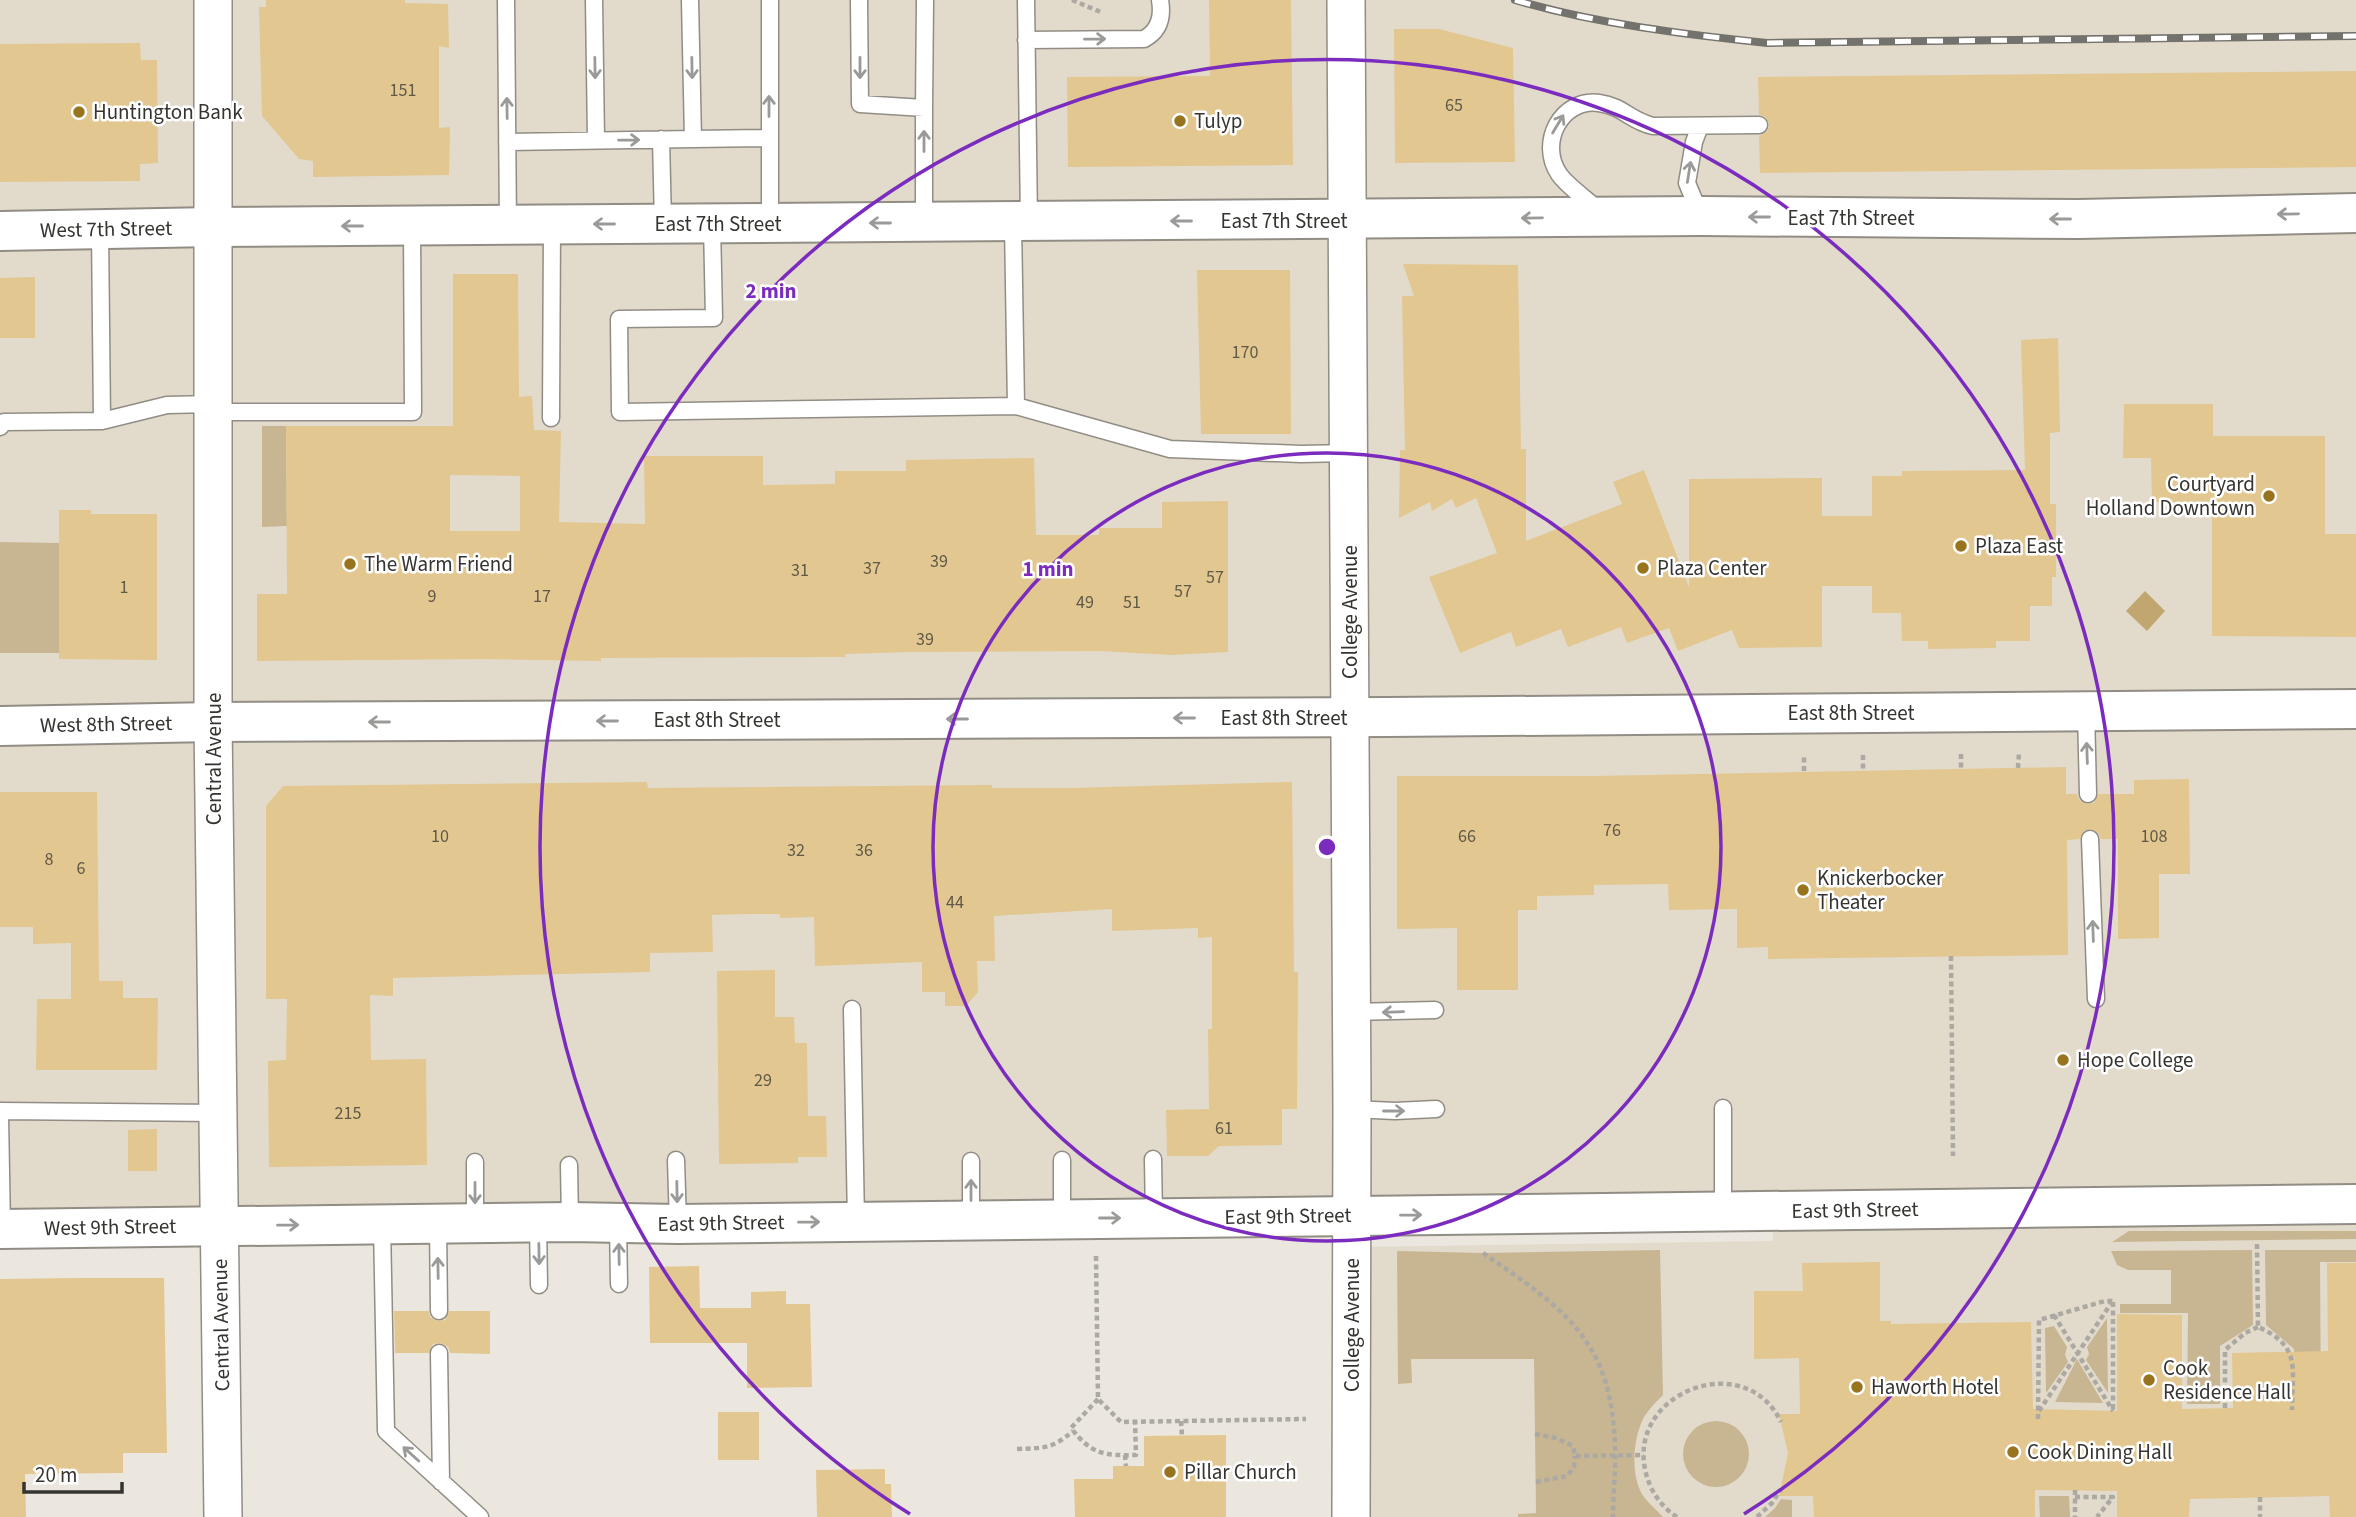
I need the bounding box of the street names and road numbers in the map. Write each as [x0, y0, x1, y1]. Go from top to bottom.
street label: East 7th Street [1787, 203, 1915, 233]
street label: East 7th Street [1220, 206, 1348, 236]
street label: East 7th Street [654, 209, 782, 239]
street label: West 7th Street [40, 213, 172, 245]
street label: College Avenue [1335, 545, 1365, 679]
street label: Central Avenue [199, 693, 229, 825]
street label: East 8th Street [1787, 698, 1915, 728]
street label: East 8th Street [1220, 703, 1348, 733]
street label: East 8th Street [653, 705, 781, 735]
street label: West 8th Street [40, 708, 172, 740]
street label: East 9th Street [1791, 1194, 1919, 1226]
street label: East 9th Street [1224, 1200, 1352, 1232]
street label: East 9th Street [657, 1207, 785, 1239]
street label: West 9th Street [44, 1211, 176, 1243]
street label: Central Avenue [205, 1258, 237, 1392]
street label: College Avenue [1337, 1258, 1367, 1392]

